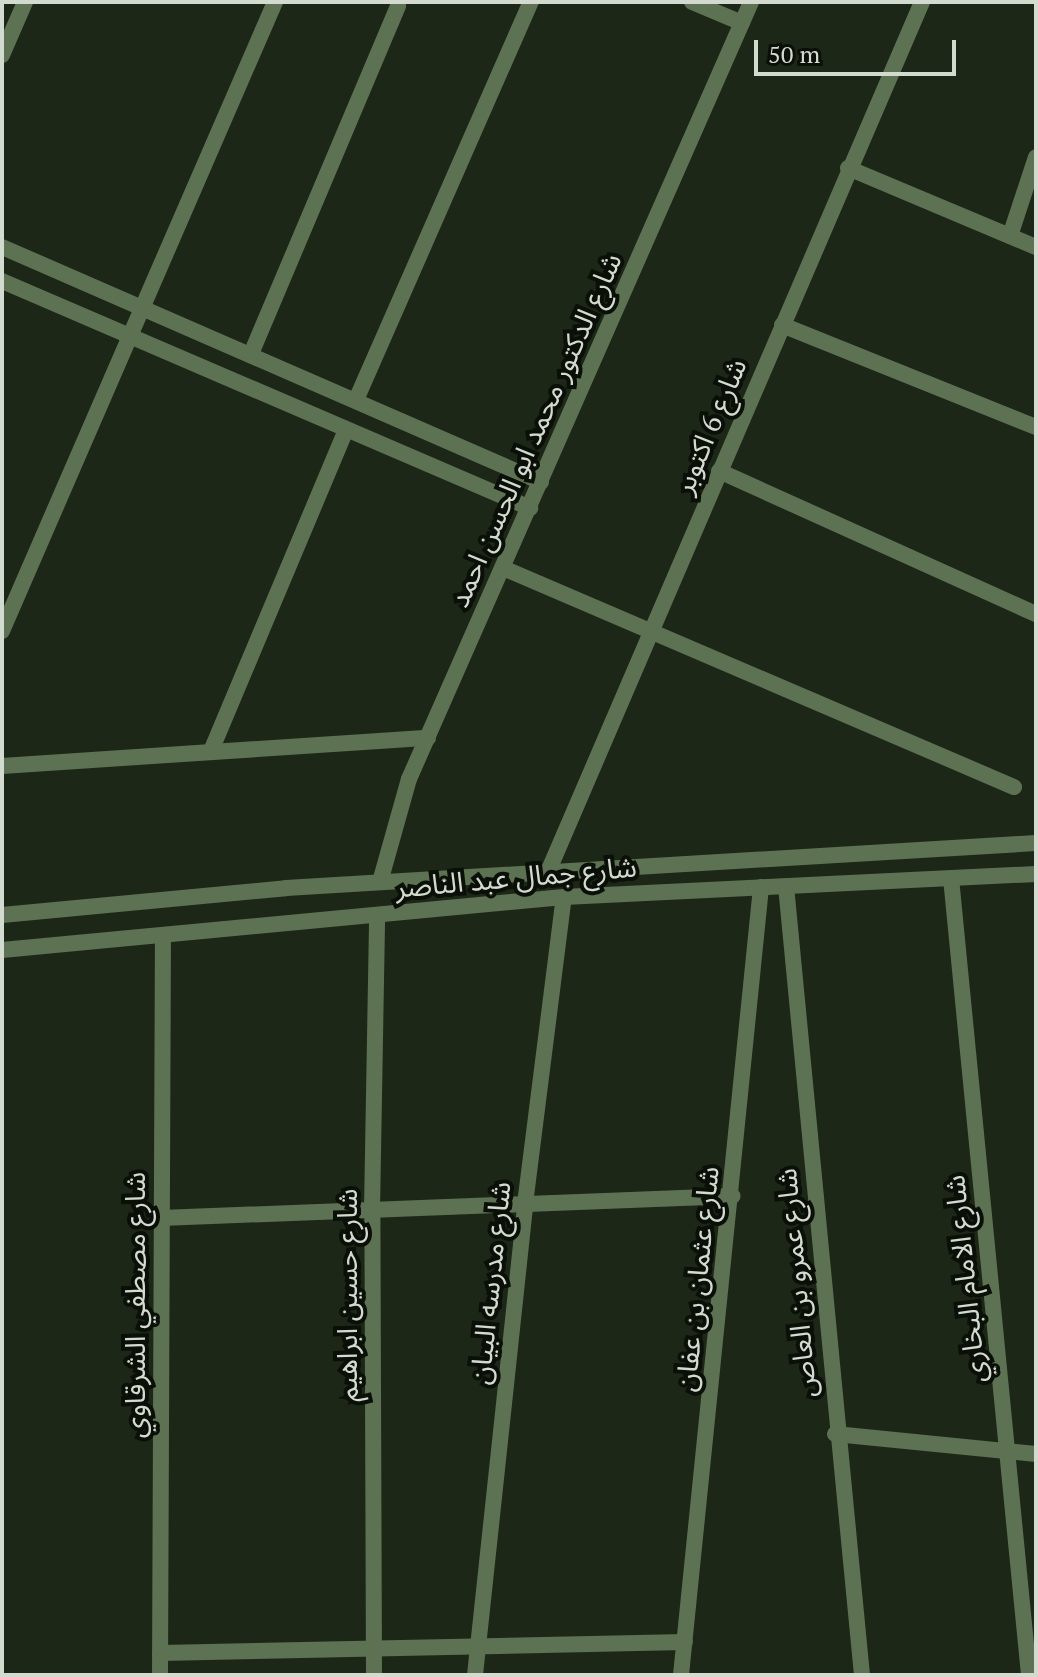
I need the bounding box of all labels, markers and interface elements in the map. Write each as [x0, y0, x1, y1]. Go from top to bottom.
scale bar [758, 24, 960, 74]
text: 50 m [768, 38, 820, 70]
street label: شارع الدكتور محمد ابو الحسن احمد [442, 248, 628, 612]
street label: شارع 6 اكتوبر [666, 353, 754, 499]
street label: شارع جمال عبد الناصر [394, 850, 638, 904]
street label: شارع عثمان بن عفان [668, 1165, 726, 1393]
street label: شارع عمرو بن العاص [769, 1167, 823, 1399]
street label: شارع مصطفي الشرقاوي [118, 1172, 152, 1438]
street label: شارع الامام البخاري [937, 1174, 993, 1384]
street label: شارع مدرسه البيان [463, 1180, 517, 1386]
street label: شارع حسين ابراهيم [330, 1189, 364, 1401]

